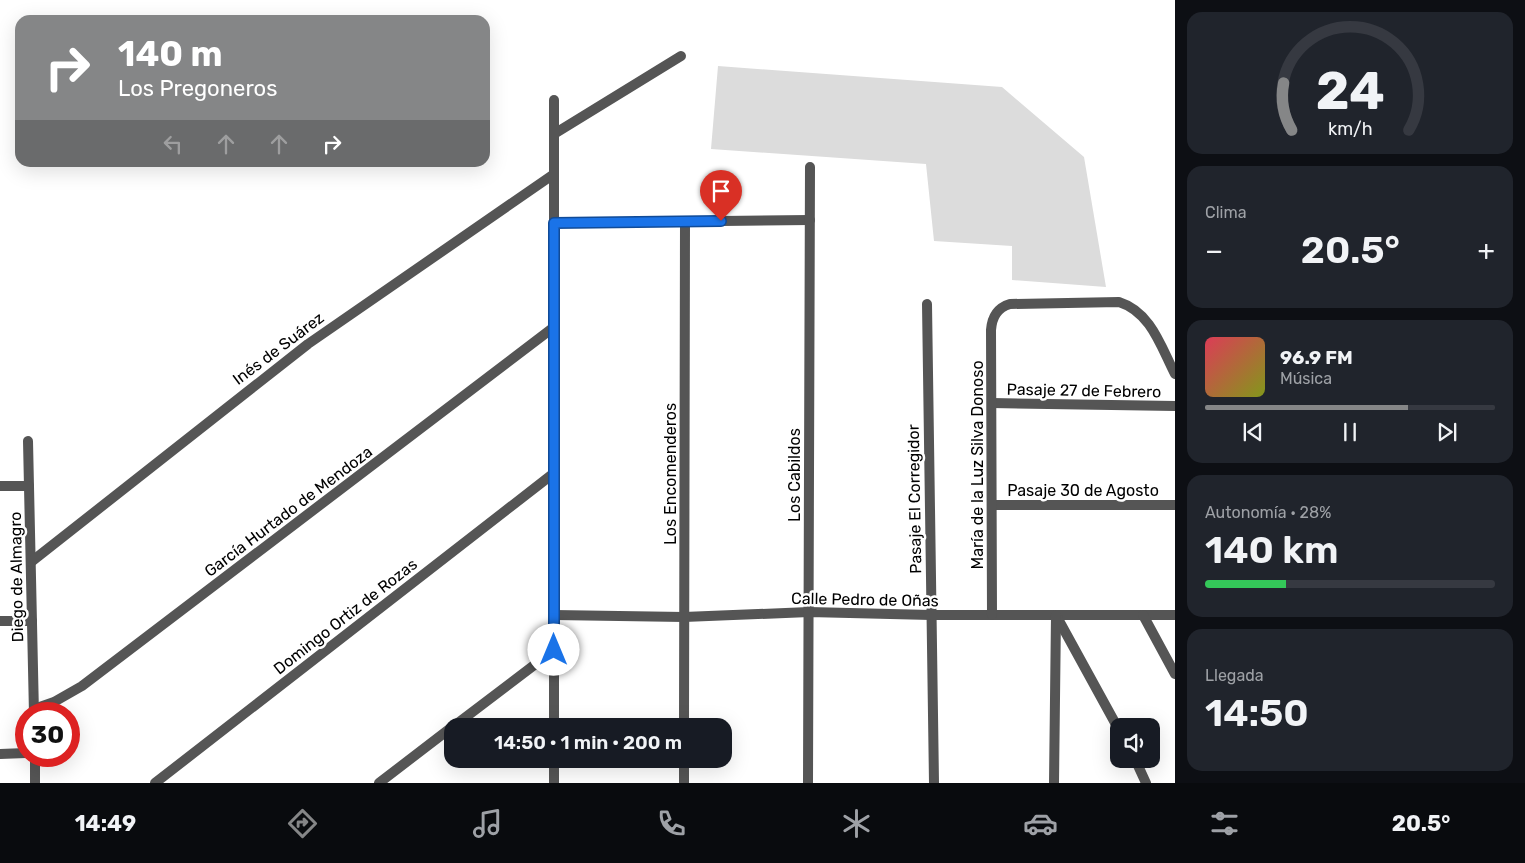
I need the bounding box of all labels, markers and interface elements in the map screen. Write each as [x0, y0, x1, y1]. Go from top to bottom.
text: 140 m [118, 33, 223, 75]
icon: right [35, 35, 100, 100]
text: 24 [1315, 60, 1385, 122]
text: Los Pregoneros [118, 75, 277, 102]
text: km/h [1328, 118, 1372, 139]
icon: left [159, 130, 187, 158]
icon: ahead [212, 130, 240, 158]
icon: ahead [265, 130, 293, 158]
icon: right [318, 130, 346, 158]
pin [700, 170, 742, 221]
icon: arrive [707, 177, 735, 205]
text: Clima [1205, 203, 1246, 222]
text: 20.5° [1301, 227, 1400, 273]
text: − [1205, 234, 1223, 267]
text: + [1478, 234, 1495, 267]
street label: Inés de Suárez [229, 308, 328, 389]
text: 96.9 FM [1280, 346, 1353, 369]
street label: María de la Luz Silva Donoso [968, 360, 987, 570]
text: Música [1280, 369, 1332, 388]
street label: Pasaje 27 de Febrero [1007, 380, 1161, 401]
street label: Los Encomenderos [661, 403, 680, 545]
icon: previous [1239, 418, 1267, 446]
icon: pause [1336, 418, 1364, 446]
icon: next [1433, 418, 1461, 446]
street label: Pasaje El Corregidor [904, 424, 925, 574]
street label: Los Cabildos [785, 428, 804, 522]
street label: García Hurtado de Mendoza [201, 442, 376, 581]
street label: Pasaje 30 de Agosto [1007, 481, 1159, 500]
text: Autonomía · 28% [1205, 503, 1331, 522]
street label: Diego de Almagro [6, 511, 27, 643]
text: 140 km [1205, 527, 1338, 573]
street label: Domingo Ortiz de Rozas [270, 554, 421, 678]
street label: Calle Pedro de Oñas [791, 589, 939, 610]
position arrow [527, 623, 579, 675]
text: Llegada [1205, 666, 1264, 685]
text: 14:50 [1205, 690, 1309, 736]
speed limit sign: 30 [15, 702, 80, 767]
map controls [1110, 718, 1160, 768]
button: sound [1110, 718, 1160, 768]
text: 14:50 · 1 min · 200 m [494, 731, 682, 754]
icon: directions [285, 806, 320, 841]
icon: music [470, 806, 505, 841]
icon: phone [654, 806, 689, 841]
icon: climate [839, 806, 874, 841]
icon: car [1023, 806, 1058, 841]
icon: filters [1207, 806, 1242, 841]
text: 14:49 [75, 810, 136, 837]
text: 20.5° [1392, 810, 1450, 837]

